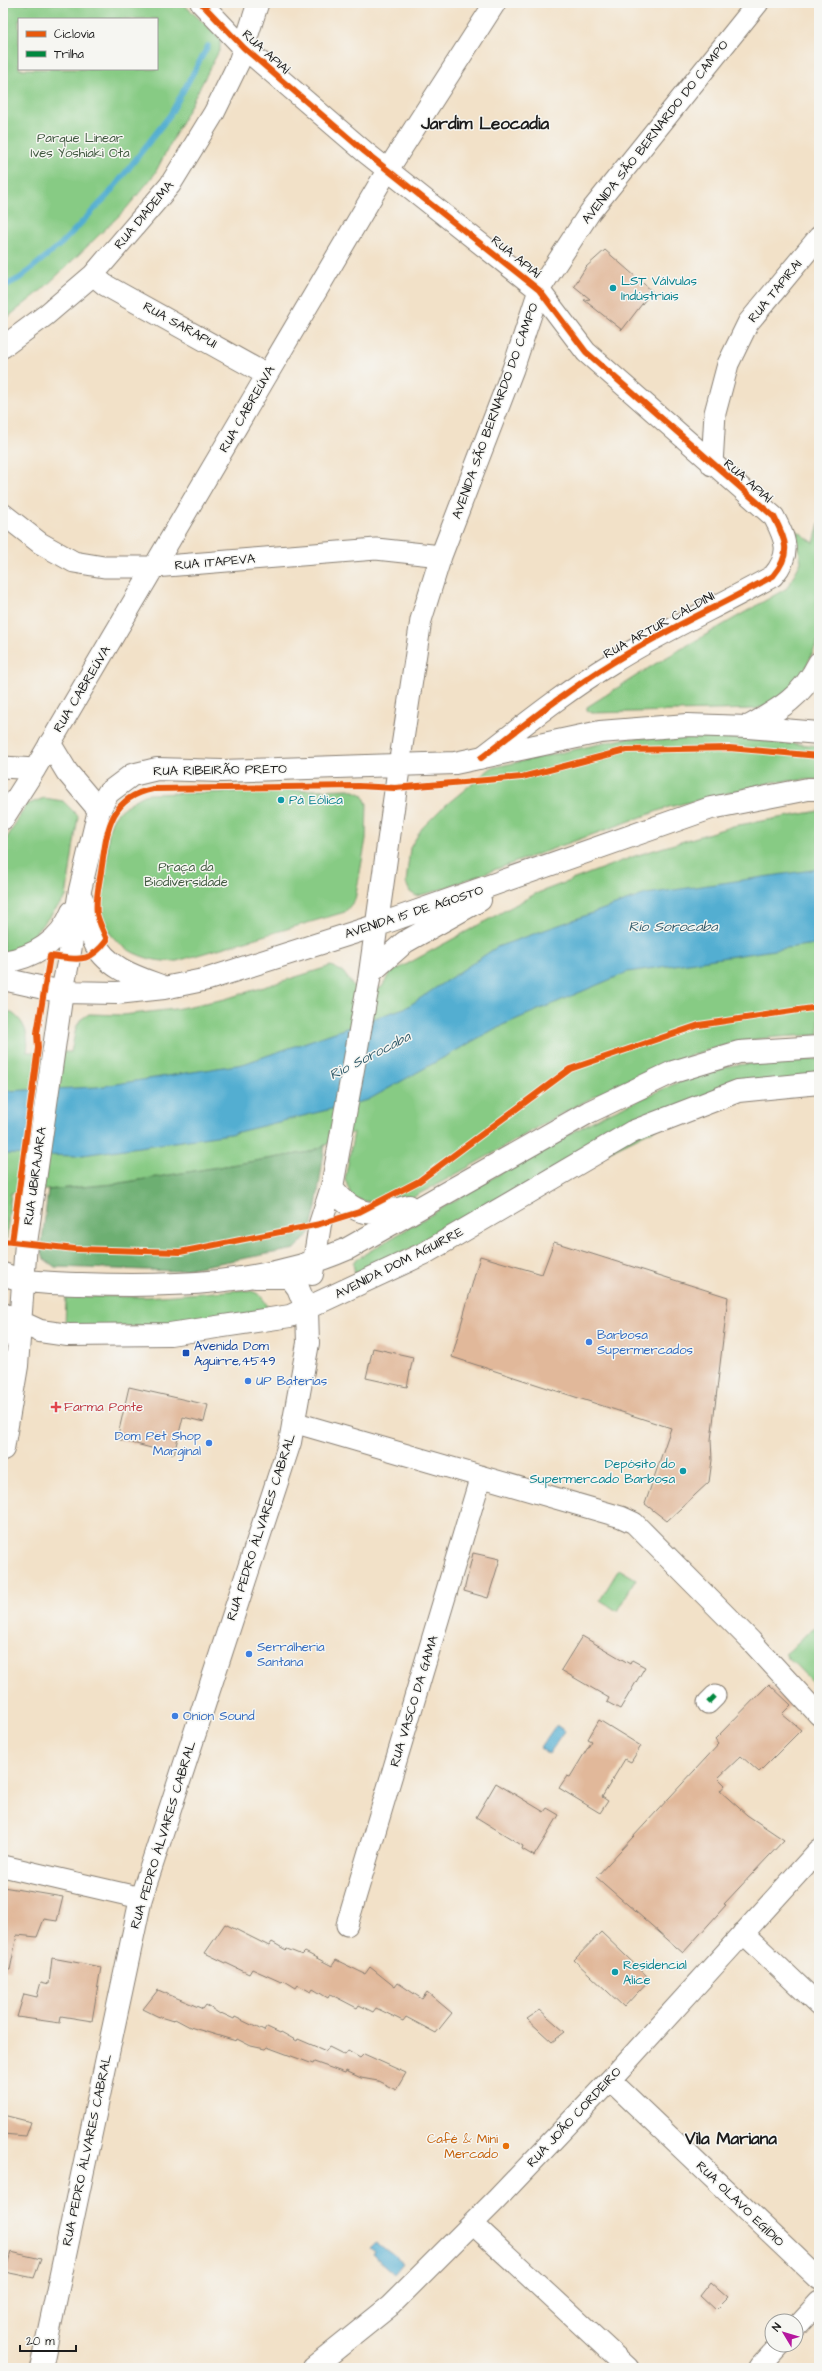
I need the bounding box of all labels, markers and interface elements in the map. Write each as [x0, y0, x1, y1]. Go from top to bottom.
legend [18, 18, 158, 70]
text: Ciclovia [54, 26, 95, 43]
street label: RUA APIAÍ [238, 26, 294, 78]
street label: AVENIDA SÃO BERNARDO DO CAMPO [577, 36, 733, 228]
text: Trilha [54, 46, 84, 63]
district label: Jardim Leocadia [420, 112, 549, 136]
park label: Parque Linear Ives Yoshiaki Ota [30, 129, 130, 162]
street label: RUA DIADEMA [110, 177, 178, 253]
street label: RUA APIAÍ [487, 231, 545, 283]
street label: RUA TAPIRAI [744, 256, 806, 326]
place label: LST Válvulas Indústriais [621, 272, 697, 305]
marker: LST Válvulas Indústriais [608, 283, 618, 293]
street label: RUA SARAPUI [140, 297, 220, 353]
street label: AVENIDA SÃO BERNARDO DO CAMPO [447, 300, 543, 522]
street label: RUA CABREÚVA [215, 362, 280, 456]
street label: RUA APIAÍ [720, 455, 776, 507]
street label: RUA ITAPEVA [174, 549, 257, 574]
street label: RUA ARTUR CALDINI [600, 587, 718, 663]
street label: RUA CABREÚVA [49, 642, 115, 735]
street label: RUA RIBEIRÃO PRETO [153, 760, 287, 780]
place label: Pá Eólica [289, 791, 343, 809]
marker: Pá Eólica [276, 795, 286, 805]
park label: Praça da Biodiversidade [144, 858, 228, 891]
street label: AVENIDA 15 DE AGOSTO [342, 881, 486, 943]
water label: Rio Sorocaba [628, 917, 718, 937]
water label: Rio Sorocaba [326, 1026, 415, 1085]
street label: RUA UBIRAJARA [19, 1125, 51, 1226]
street label: AVENIDA DOM AGUIRRE [332, 1223, 467, 1303]
place label: Barbosa Supermercados [597, 1326, 694, 1359]
place label: Avenida Dom Aguirre,4549 [194, 1337, 276, 1371]
marker: Barbosa Supermercados [584, 1337, 594, 1347]
marker: Avenida Dom Aguirre,4549 [181, 1348, 191, 1358]
place label: UP Baterias [256, 1372, 328, 1390]
marker: UP Baterias [243, 1376, 253, 1386]
place label: Farma Ponte [64, 1398, 143, 1416]
marker: Farma Ponte [51, 1402, 61, 1412]
place label: Dom Pet Shop Marginal [115, 1427, 201, 1461]
street label: RUA PEDRO ÁLVARES CABRAL [222, 1431, 300, 1623]
marker: Dom Pet Shop Marginal [204, 1438, 214, 1448]
place label: Depósito do Supermercado Barbosa [529, 1455, 676, 1488]
marker: Depósito do Supermercado Barbosa [678, 1466, 688, 1476]
street label: RUA VASCO DA GAMA [385, 1633, 443, 1769]
place label: Serralheria Santana [257, 1638, 325, 1671]
marker: Serralheria Santana [244, 1649, 254, 1659]
place label: Onion Sound [183, 1707, 255, 1725]
marker: Onion Sound [170, 1711, 180, 1721]
street label: RUA PEDRO ÁLVARES CABRAL [126, 1739, 200, 1931]
place label: Residencial Alice [623, 1956, 687, 1989]
marker: Residencial Alice [610, 1967, 620, 1977]
street label: RUA PEDRO ÁLVARES CABRAL [58, 2053, 116, 2247]
street label: RUA JOÃO CORDEIRO [523, 2063, 626, 2171]
district label: Vila Mariana [684, 2127, 777, 2151]
place label: Café & Mini Mercado [427, 2130, 499, 2163]
marker: Café & Mini Mercado [501, 2141, 511, 2151]
street label: RUA OLAVO EGÍDIO [692, 2157, 788, 2251]
north arrow [764, 2313, 804, 2353]
text: N [768, 2320, 785, 2334]
scale bar [20, 2327, 76, 2353]
text: 20 m [26, 2333, 55, 2350]

